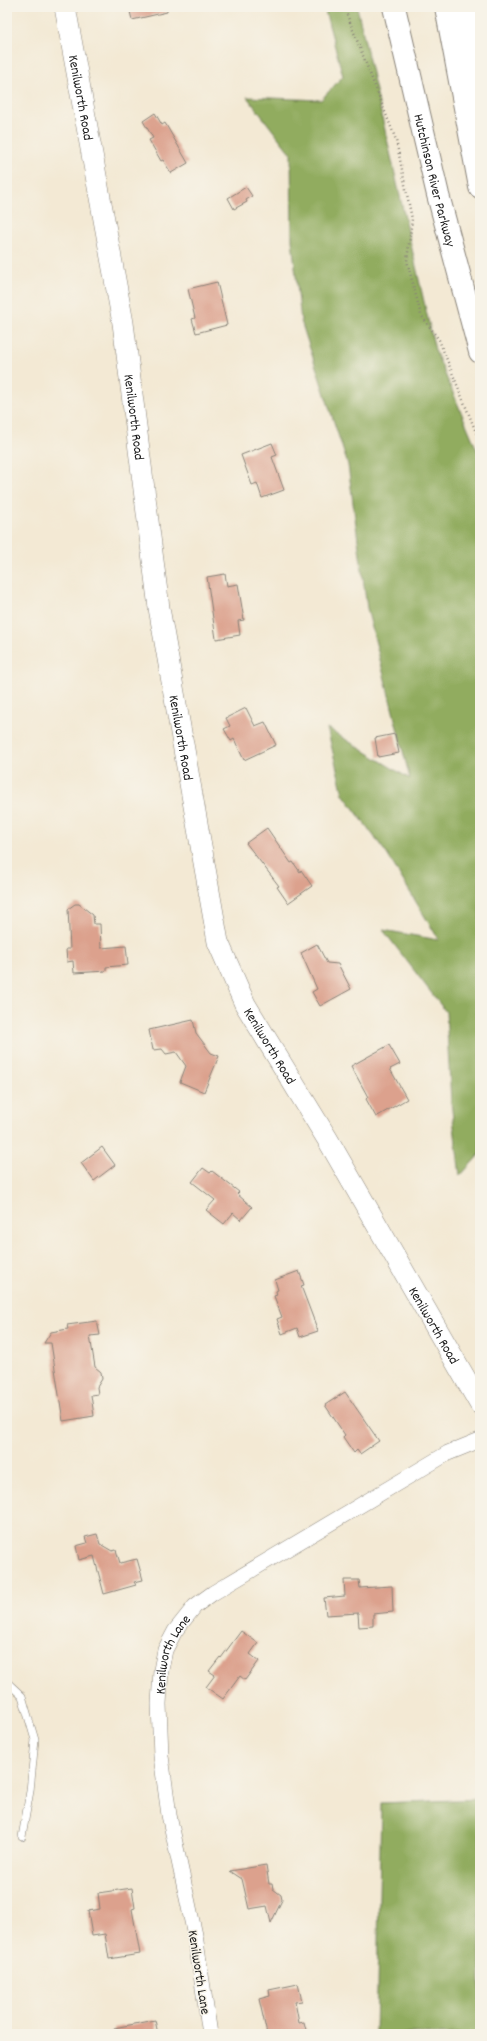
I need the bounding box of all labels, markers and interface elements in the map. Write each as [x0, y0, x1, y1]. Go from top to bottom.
street label: Kenilworth Road [62, 53, 97, 142]
street label: Hutchinson River Parkway [407, 112, 460, 250]
street label: Kenilworth Road [118, 373, 148, 461]
street label: Kenilworth Road [163, 693, 197, 782]
street label: Kenilworth Road [238, 1004, 300, 1089]
street label: Kenilworth Road [402, 1283, 463, 1368]
street label: Kenilworth Lane [152, 1611, 196, 1695]
street label: Kenilworth Lane [181, 1929, 215, 2016]

